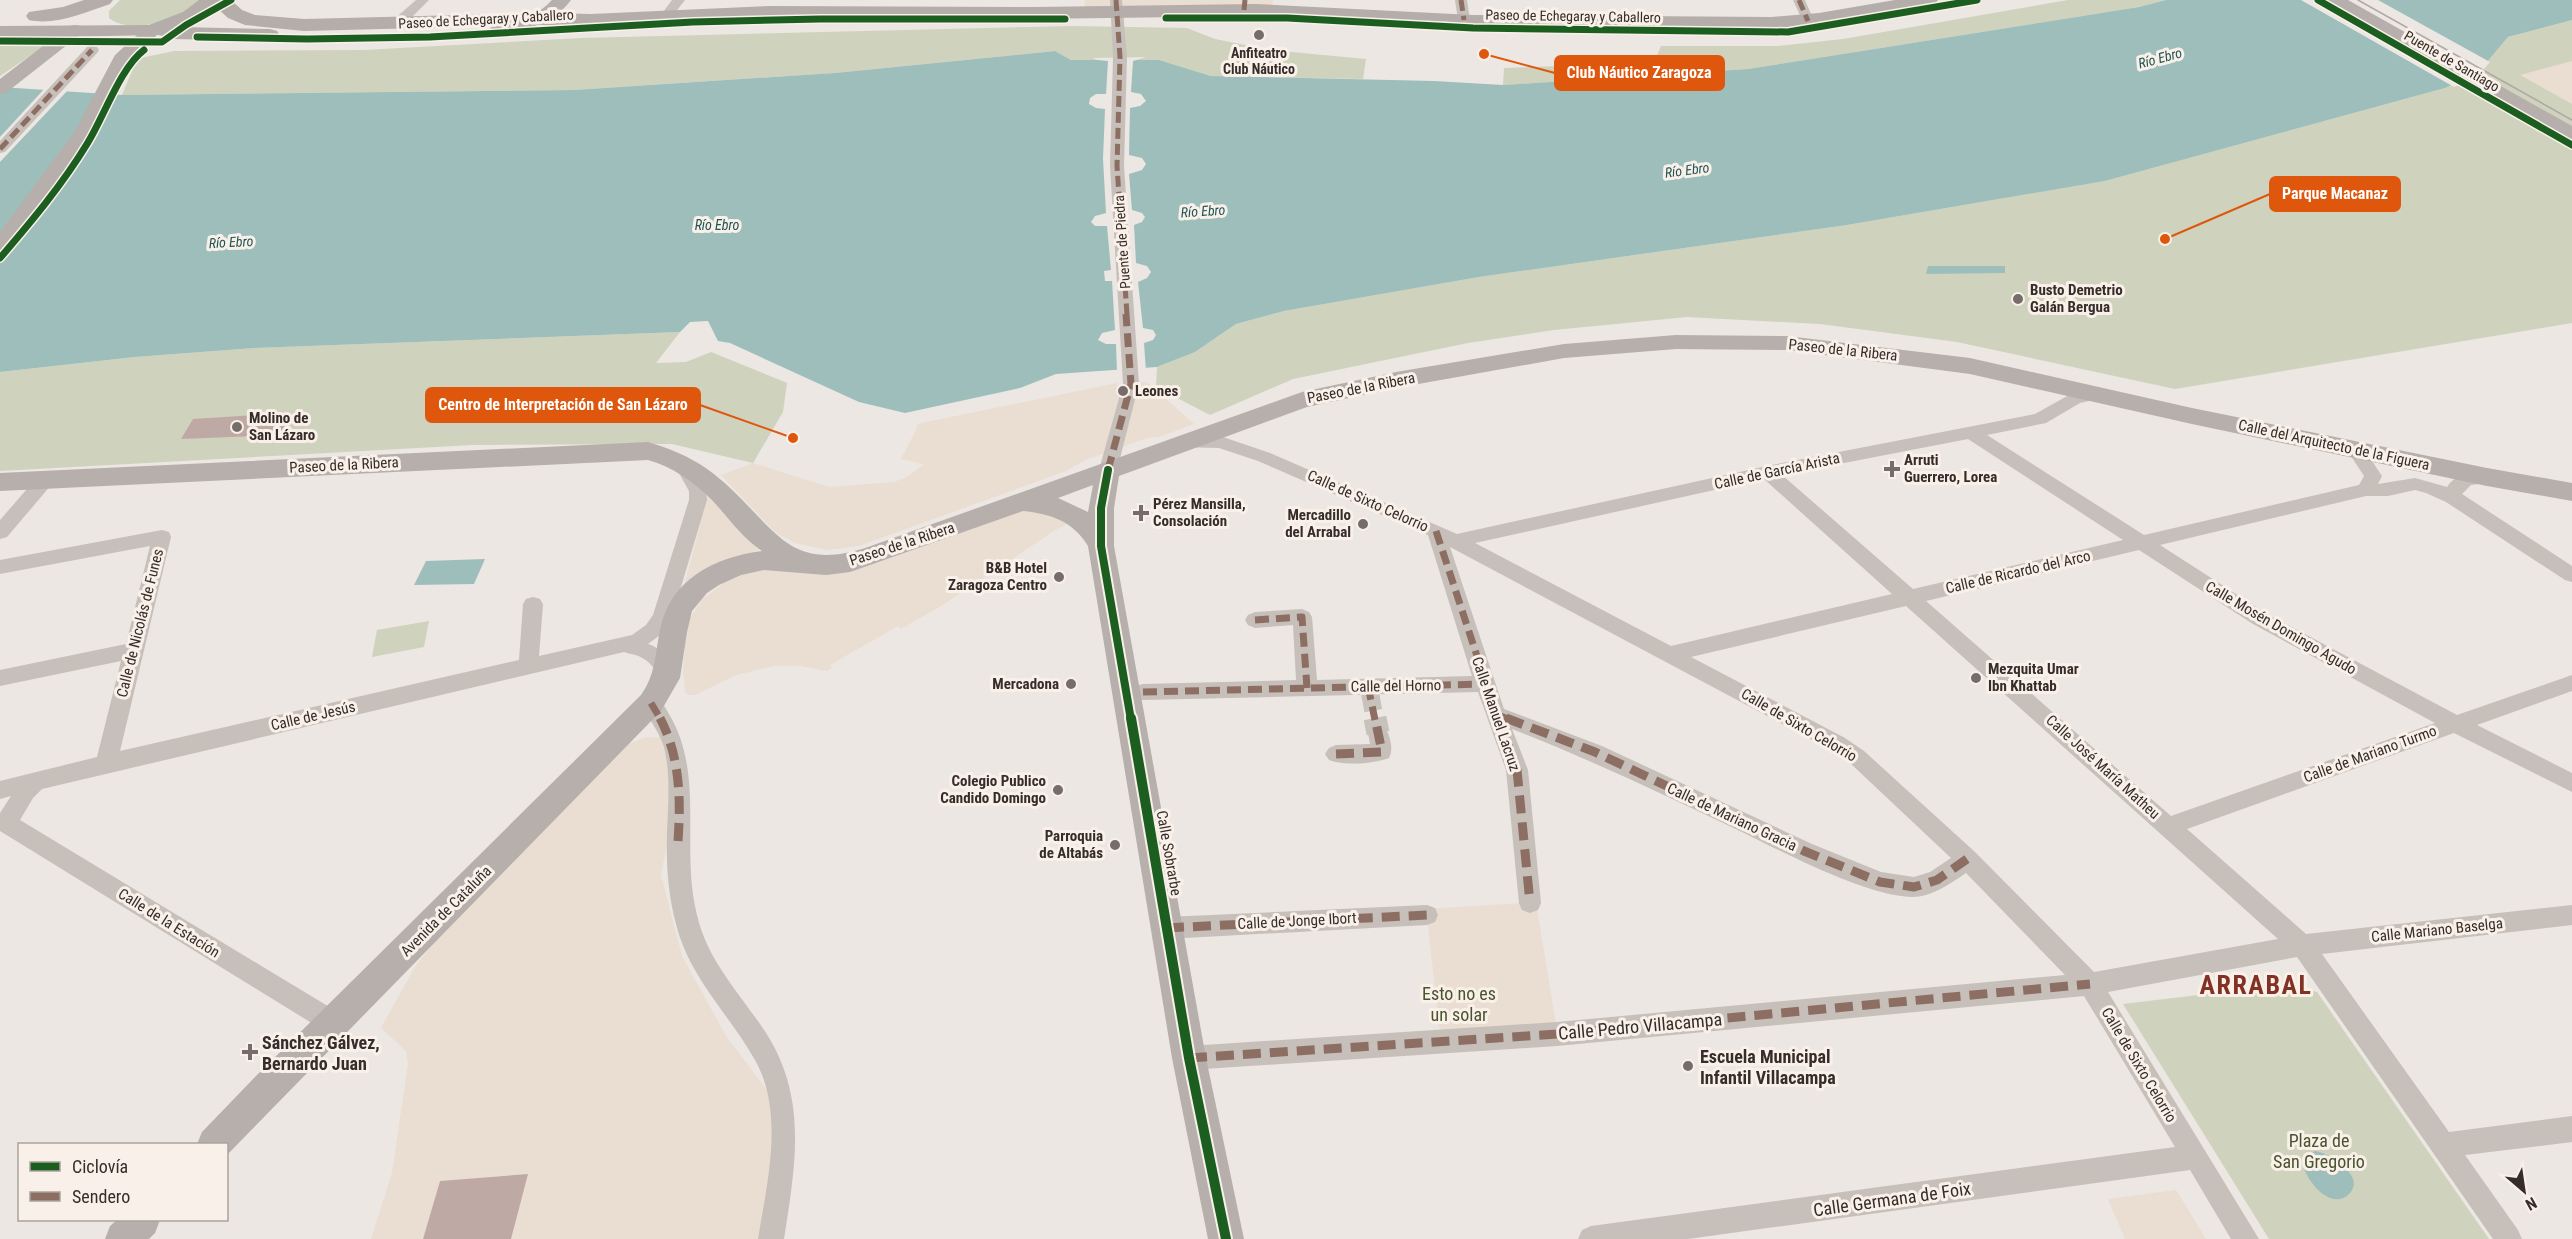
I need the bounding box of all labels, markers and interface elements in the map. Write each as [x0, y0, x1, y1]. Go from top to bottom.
street label: Paseo de Echegaray y Caballero [398, 6, 574, 32]
street label: Paseo de Echegaray y Caballero [1485, 6, 1661, 26]
street label: Puente de Santiago [2402, 27, 2502, 95]
marker: Anfiteatro Club Náutico [1252, 28, 1266, 42]
water label: Río Ebro [2136, 44, 2184, 72]
place label: Anfiteatro Club Náutico [1223, 45, 1295, 77]
callout: Club Náutico Zaragoza [1555, 56, 1724, 90]
text: Club Náutico Zaragoza [1566, 63, 1712, 82]
water label: Río Ebro [1664, 159, 1710, 181]
callout: Parque Macanaz [2270, 177, 2400, 211]
text: Parque Macanaz [2282, 184, 2388, 203]
street label: Puente de Piedra [1111, 195, 1133, 289]
water label: Río Ebro [1180, 201, 1226, 221]
water label: Río Ebro [695, 217, 740, 233]
water label: Río Ebro [208, 233, 254, 251]
place label: Busto Demetrio Galán Bergua [2030, 281, 2123, 316]
marker: Busto Demetrio Galán Bergua [2011, 292, 2025, 306]
street label: Paseo de la Ribera [1788, 335, 1898, 365]
street label: Paseo de la Ribera [1306, 369, 1416, 407]
place label: Leones [1135, 382, 1178, 400]
marker: Leones [1116, 384, 1130, 398]
callout: Centro de Interpretación de San Lázaro [426, 388, 700, 422]
text: Centro de Interpretación de San Lázaro [438, 395, 688, 414]
place label: Molino de San Lázaro [249, 409, 315, 444]
street label: Calle del Arquitecto de la Figuera [2237, 416, 2431, 474]
marker: Molino de San Lázaro [230, 420, 244, 434]
street label: Calle de García Arista [1713, 449, 1841, 493]
place label: Arruti Guerrero, Lorea [1904, 451, 1997, 486]
street label: Paseo de la Ribera [289, 453, 399, 477]
marker: Arruti Guerrero, Lorea [1885, 462, 1899, 476]
street label: Calle de Sixto Celorrio [1305, 466, 1431, 536]
place label: Pérez Mansilla, Consolación [1153, 495, 1246, 530]
marker: Pérez Mansilla, Consolación [1134, 506, 1148, 520]
place label: Mercadillo del Arrabal [1285, 506, 1351, 541]
marker: Mercadillo del Arrabal [1356, 517, 1370, 531]
street label: Paseo de la Ribera [847, 519, 957, 569]
street label: Calle de Nicolás de Funes [113, 547, 167, 699]
street label: Calle de Ricardo del Arco [1944, 547, 2092, 597]
place label: B&B Hotel Zaragoza Centro [948, 559, 1047, 594]
marker: B&B Hotel Zaragoza Centro [1052, 570, 1066, 584]
street label: Calle Mosén Domingo Agudo [2202, 577, 2360, 679]
street label: Calle Manuel Lacruz [1468, 655, 1524, 773]
place label: Mezquita Umar Ibn Khattab [1988, 660, 2079, 695]
marker: Mezquita Umar Ibn Khattab [1969, 671, 1983, 685]
place label: Mercadona [992, 675, 1059, 693]
street label: Calle del Horno [1351, 676, 1441, 696]
marker: Mercadona [1064, 677, 1078, 691]
street label: Calle de Sixto Celorrio [1738, 685, 1860, 765]
street label: Calle de Jesús [269, 698, 357, 734]
street label: Calle José María Matheu [2042, 711, 2164, 823]
street label: Calle de Mariano Turmo [2301, 722, 2439, 786]
place label: Colegio Publico Candido Domingo [940, 772, 1046, 807]
street label: Calle de Mariano Gracia [1664, 779, 1800, 855]
marker: Colegio Publico Candido Domingo [1051, 783, 1065, 797]
street label: Calle Sobrarbe [1153, 809, 1185, 897]
place label: Parroquia de Altabás [1039, 827, 1103, 862]
marker: Parroquia de Altabás [1108, 838, 1122, 852]
street label: Avenida de Cataluña [397, 862, 495, 960]
street label: Calle de la Estación [115, 885, 223, 961]
street label: Calle de Jonge Ibort [1237, 909, 1357, 933]
street label: Calle Mariano Baselga [2370, 914, 2504, 946]
district label: ARRABAL [2200, 970, 2312, 1000]
park label: Esto no es un solar [1422, 983, 1496, 1025]
street label: Calle de Sixto Celorrio [2098, 1004, 2180, 1126]
street label: Calle Pedro Villacampa [1557, 1008, 1723, 1044]
place label: Sánchez Gálvez, Bernardo Juan [262, 1032, 380, 1074]
marker: Sánchez Gálvez, Bernardo Juan [243, 1045, 257, 1059]
place label: Escuela Municipal Infantil Villacampa [1700, 1046, 1836, 1088]
marker: Escuela Municipal Infantil Villacampa [1681, 1059, 1695, 1073]
park label: Plaza de San Gregorio [2273, 1130, 2365, 1172]
legend [18, 1143, 228, 1221]
text: Ciclovía [72, 1156, 128, 1177]
north arrow [2494, 1161, 2554, 1221]
street label: Calle Germana de Foix [1812, 1178, 1972, 1220]
text: Sendero [72, 1186, 130, 1207]
text: N [2522, 1193, 2540, 1214]

